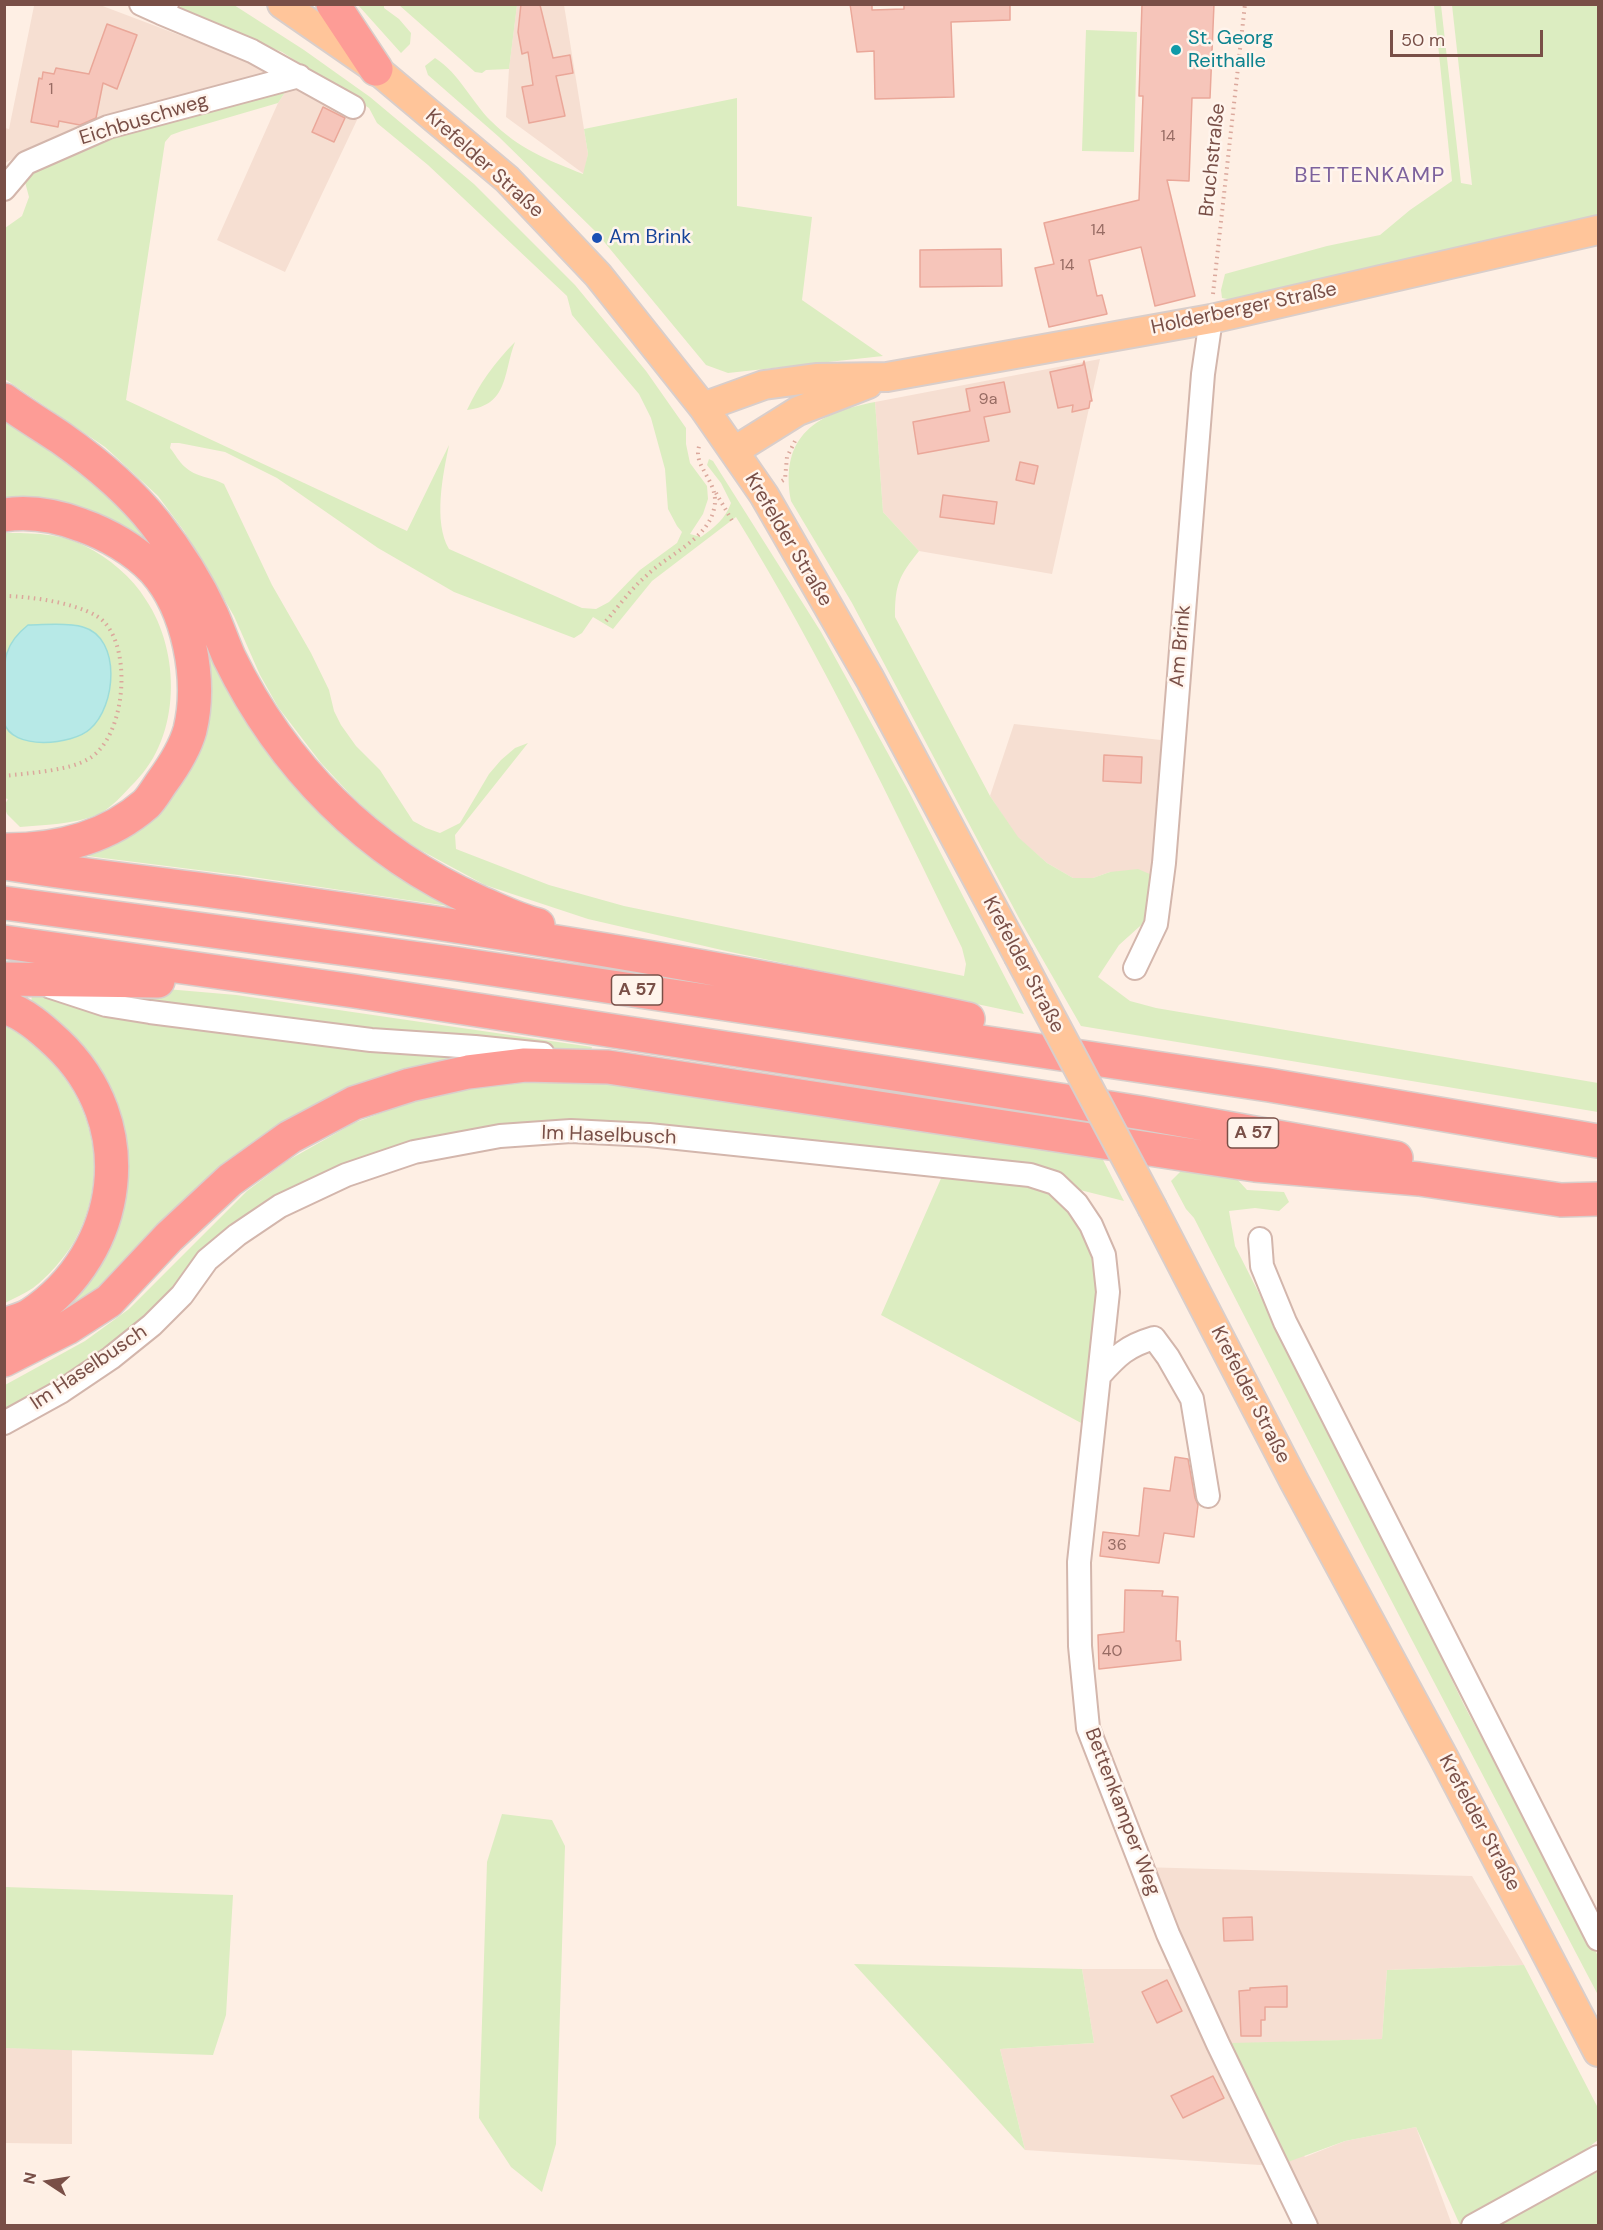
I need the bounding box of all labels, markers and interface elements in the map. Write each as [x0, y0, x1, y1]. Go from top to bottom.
scale bar [1393, 18, 1546, 56]
place label: St. Georg Reithalle [1188, 27, 1273, 74]
text: 50 m [1401, 28, 1445, 52]
marker: St. Georg Reithalle [1169, 43, 1183, 57]
house number: 1 [49, 80, 53, 100]
street label: Eichbuschweg [77, 89, 211, 151]
street label: Bruchstraße [1195, 102, 1231, 218]
street label: Krefelder Straße [420, 105, 548, 223]
house number: 14 [1161, 127, 1175, 147]
district label: BETTENKAMP [1294, 163, 1446, 189]
house number: 14 [1091, 221, 1105, 241]
place label: Am Brink [609, 226, 691, 250]
marker: Am Brink [590, 231, 604, 245]
house number: 14 [1060, 256, 1074, 276]
street label: Holderberger Straße [1149, 278, 1339, 340]
house number: 9a [979, 390, 997, 410]
street label: Krefelder Straße [739, 469, 837, 611]
street label: Am Brink [1165, 604, 1197, 688]
street label: Krefelder Straße [977, 893, 1069, 1037]
road number: A 57 [612, 975, 662, 1005]
road number: A 57 [1228, 1118, 1278, 1148]
street label: Im Haselbusch [541, 1122, 677, 1150]
street label: Im Haselbusch [26, 1320, 152, 1416]
street label: Krefelder Straße [1205, 1322, 1295, 1468]
house number: 36 [1107, 1536, 1127, 1556]
house number: 40 [1102, 1642, 1122, 1662]
street label: Bettenkamper Weg [1079, 1725, 1165, 1899]
street label: Krefelder Straße [1433, 1751, 1525, 1895]
north arrow [18, 2152, 78, 2212]
text: N [18, 2170, 41, 2186]

